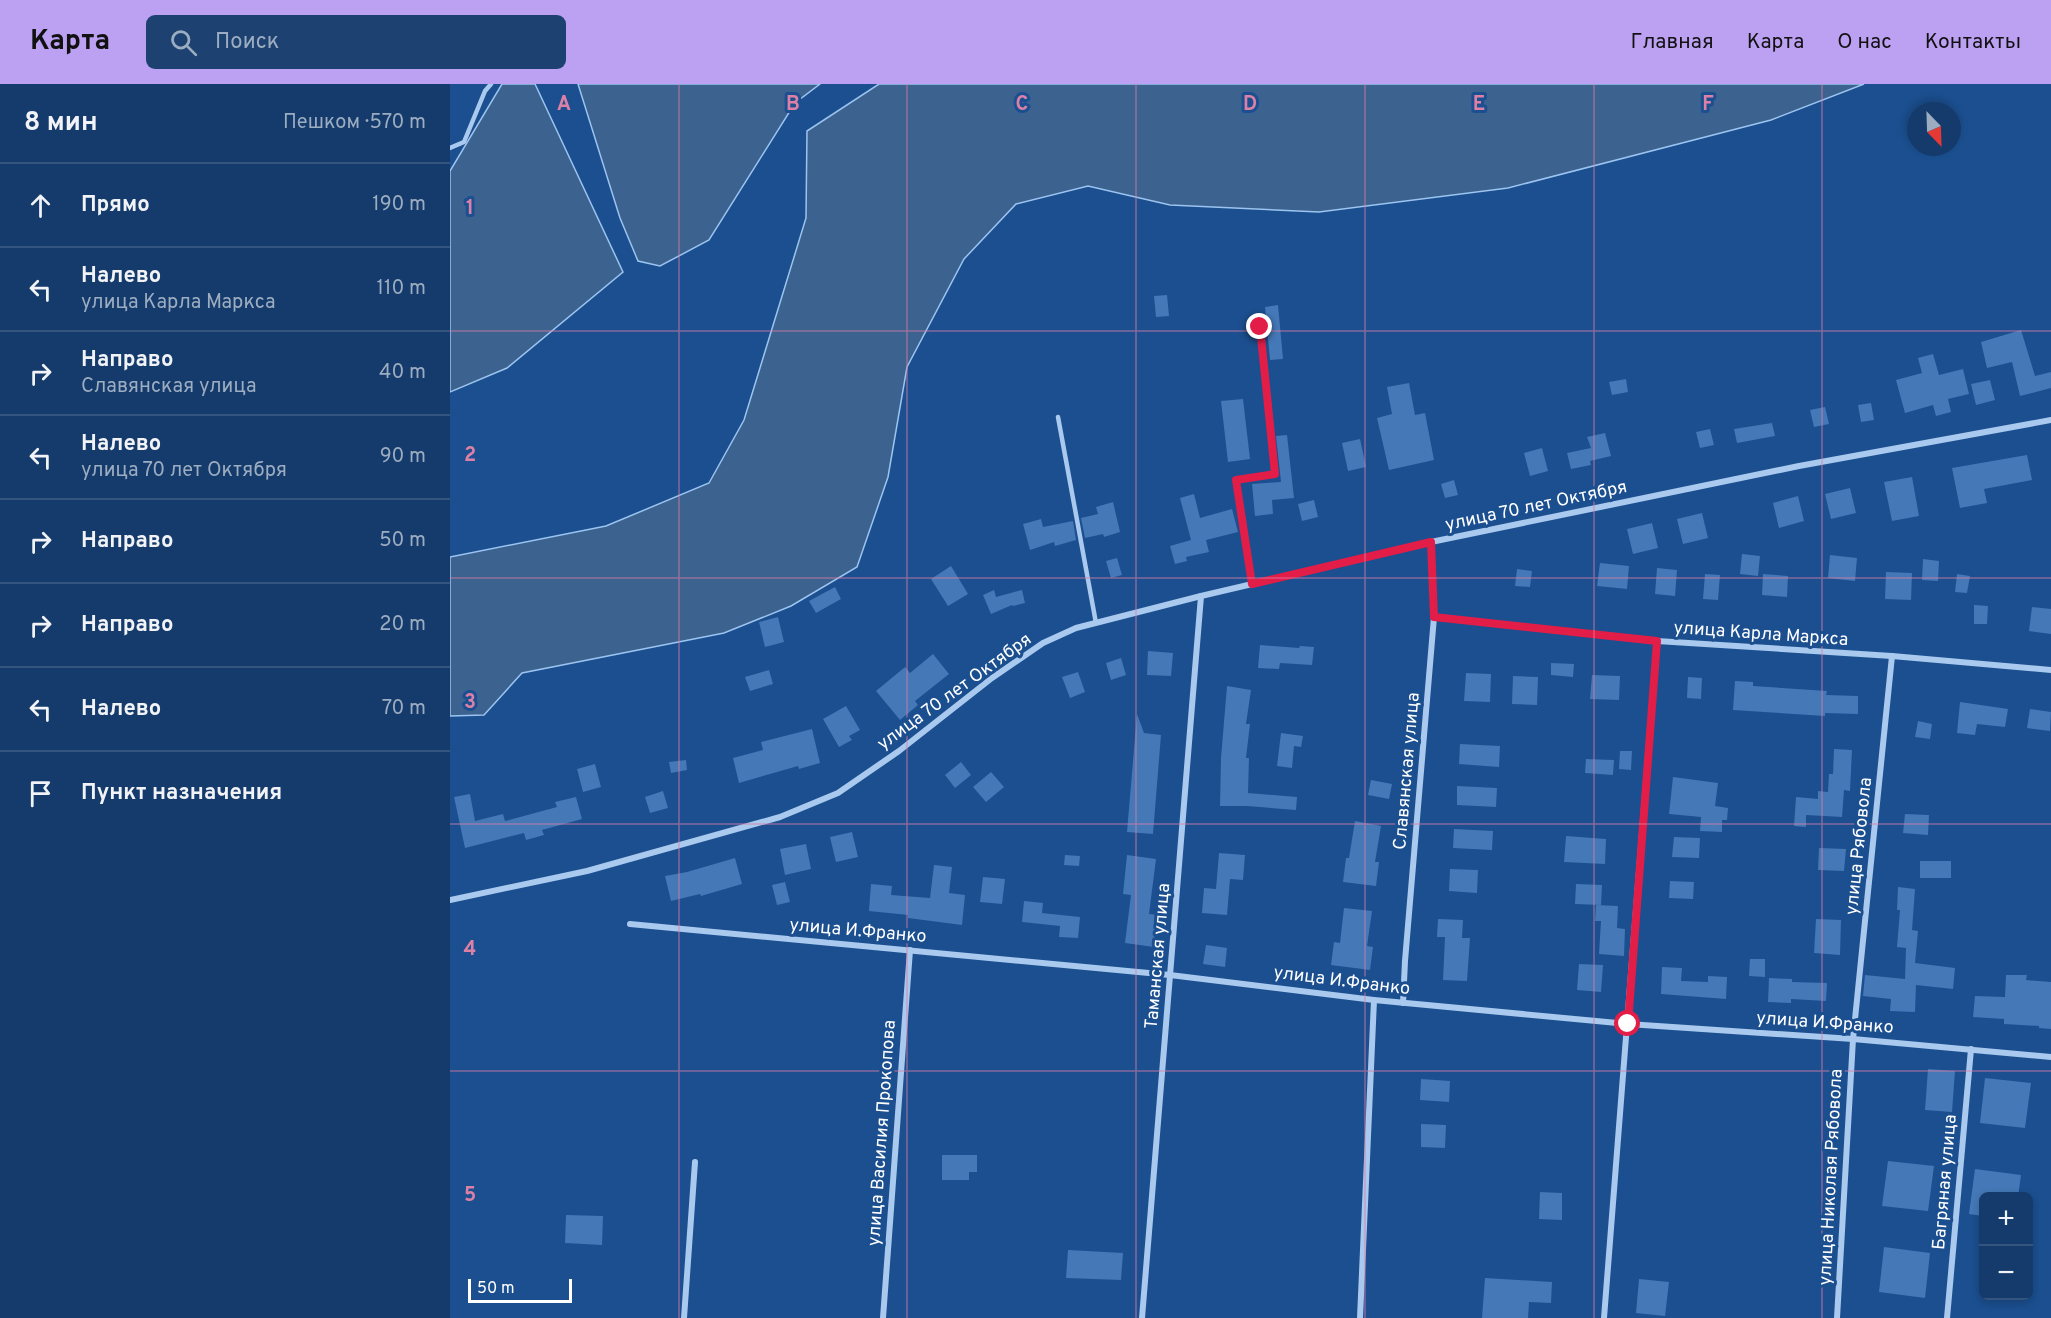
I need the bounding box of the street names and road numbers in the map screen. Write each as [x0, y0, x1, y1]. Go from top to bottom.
street label: улица 70 лет Октября [1443, 476, 1629, 537]
street label: улица Карла Маркса [1673, 617, 1849, 652]
street label: улица 70 лет Октября [873, 628, 1037, 756]
street label: Славянская улица [1389, 691, 1426, 851]
street label: улица Рябовола [1841, 776, 1878, 916]
street label: Таманская улица [1141, 882, 1176, 1030]
street label: улица И.Франко [788, 914, 927, 949]
street label: улица И.Франко [1272, 962, 1411, 1001]
street label: улица И.Франко [1755, 1007, 1894, 1040]
street label: улица Василия Прокопова [863, 1019, 902, 1247]
street label: улица Николая Рябовола [1814, 1068, 1849, 1286]
street label: Багряная улица [1928, 1113, 1963, 1251]

